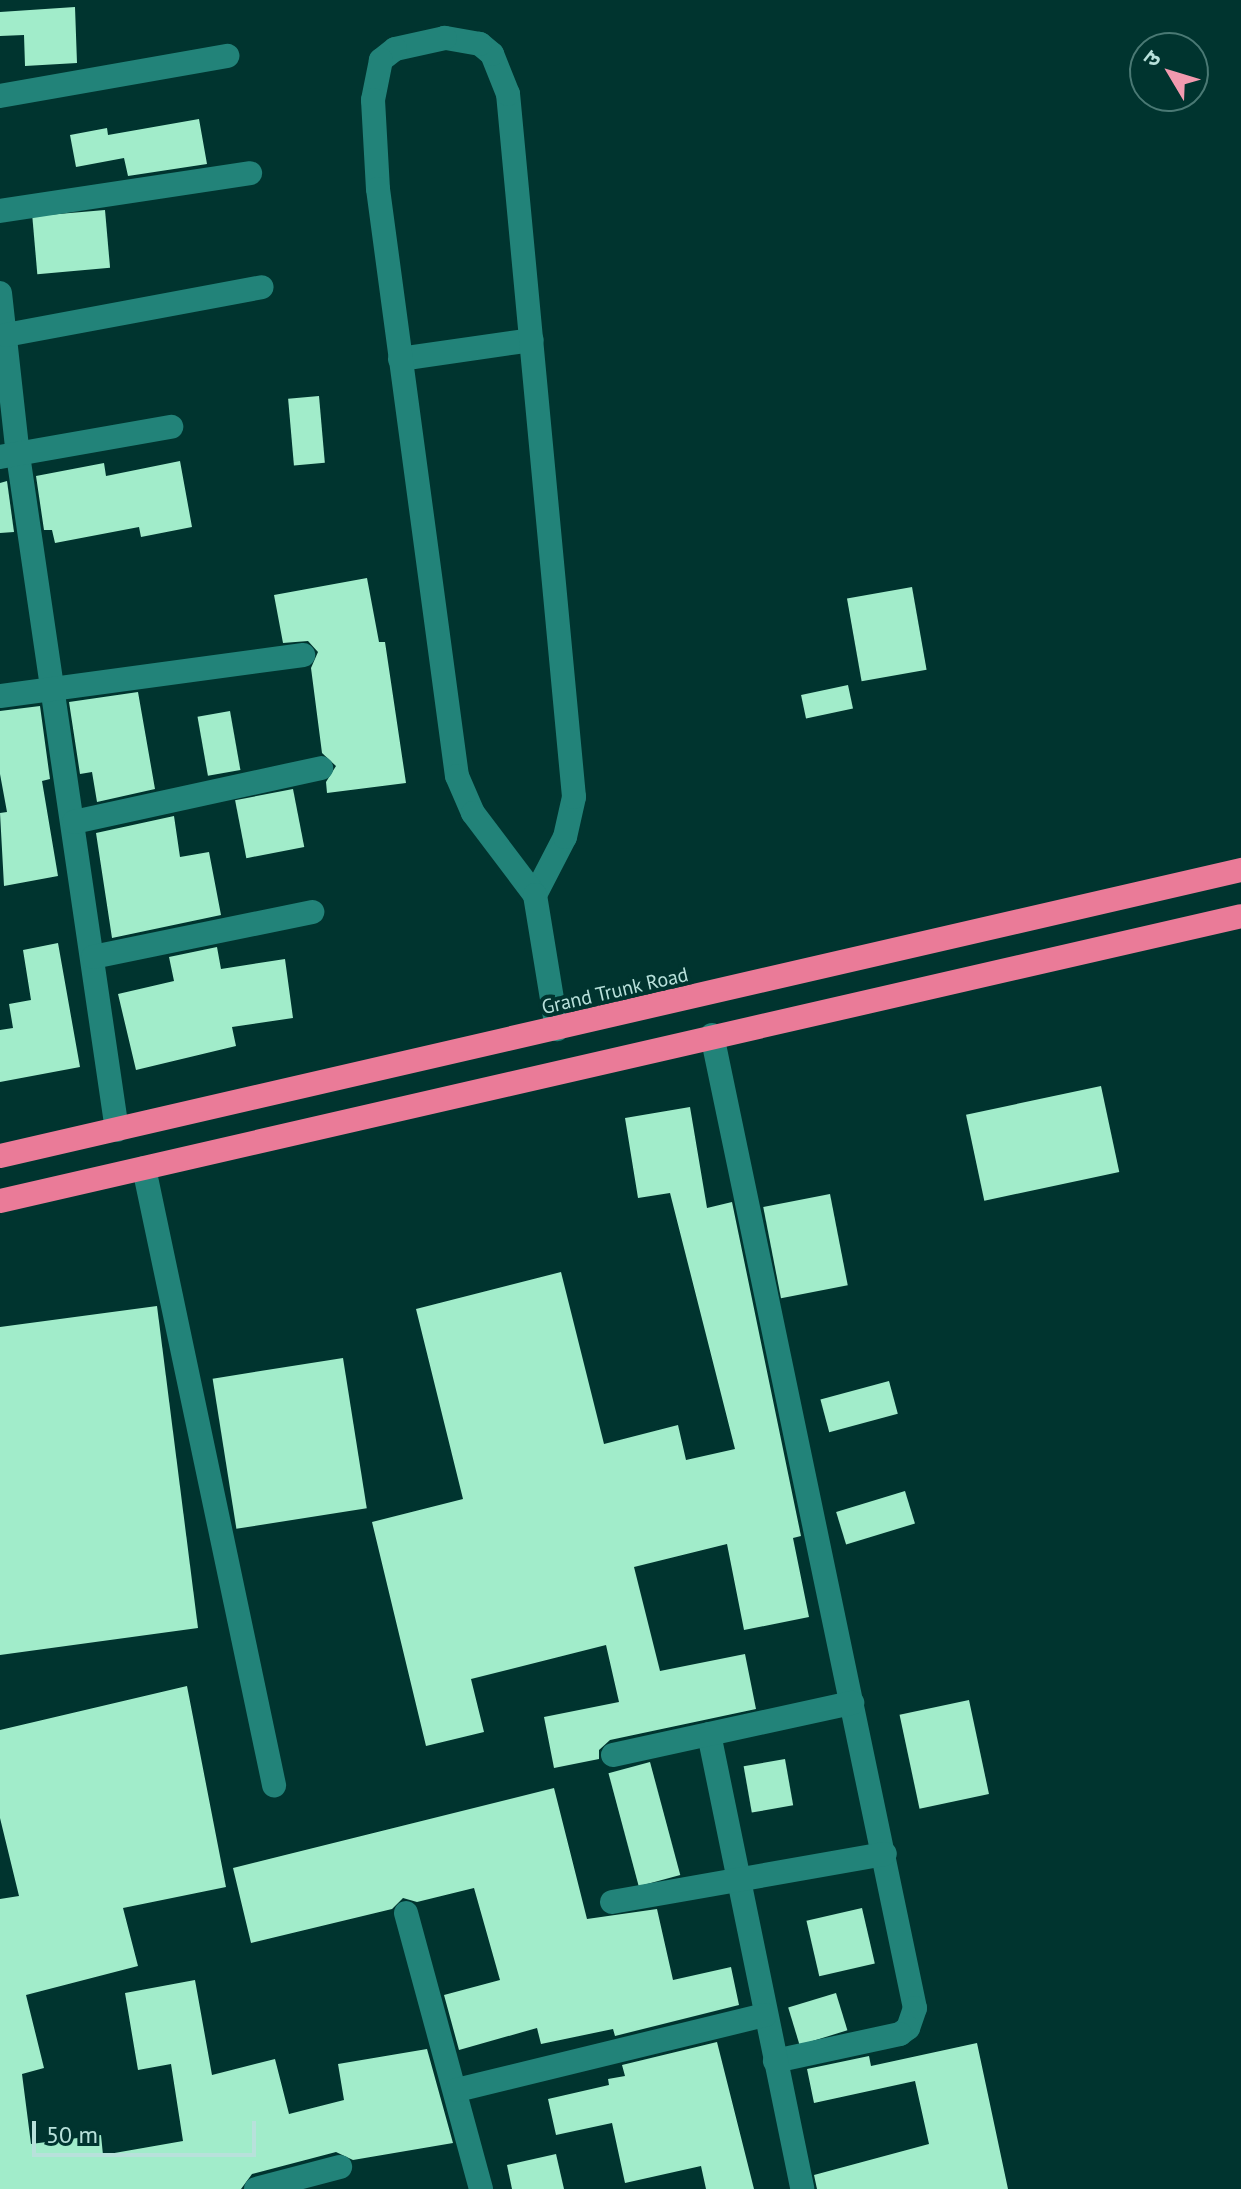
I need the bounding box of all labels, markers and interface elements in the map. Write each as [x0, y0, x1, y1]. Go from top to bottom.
north arrow [1129, 32, 1209, 112]
text: उ [1137, 45, 1167, 72]
street label: Grand Trunk Road [539, 962, 691, 1020]
scale bar [36, 2105, 260, 2155]
text: 50 m [46, 2119, 98, 2150]

